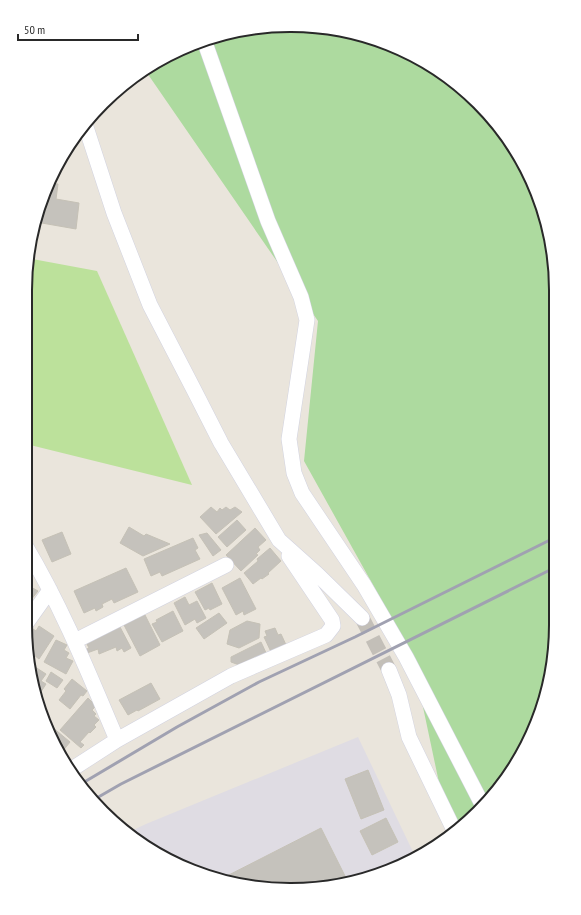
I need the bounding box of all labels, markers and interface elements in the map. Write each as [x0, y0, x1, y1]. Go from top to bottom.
scale bar [18, 16, 138, 42]
text: 50 m [24, 22, 45, 37]

